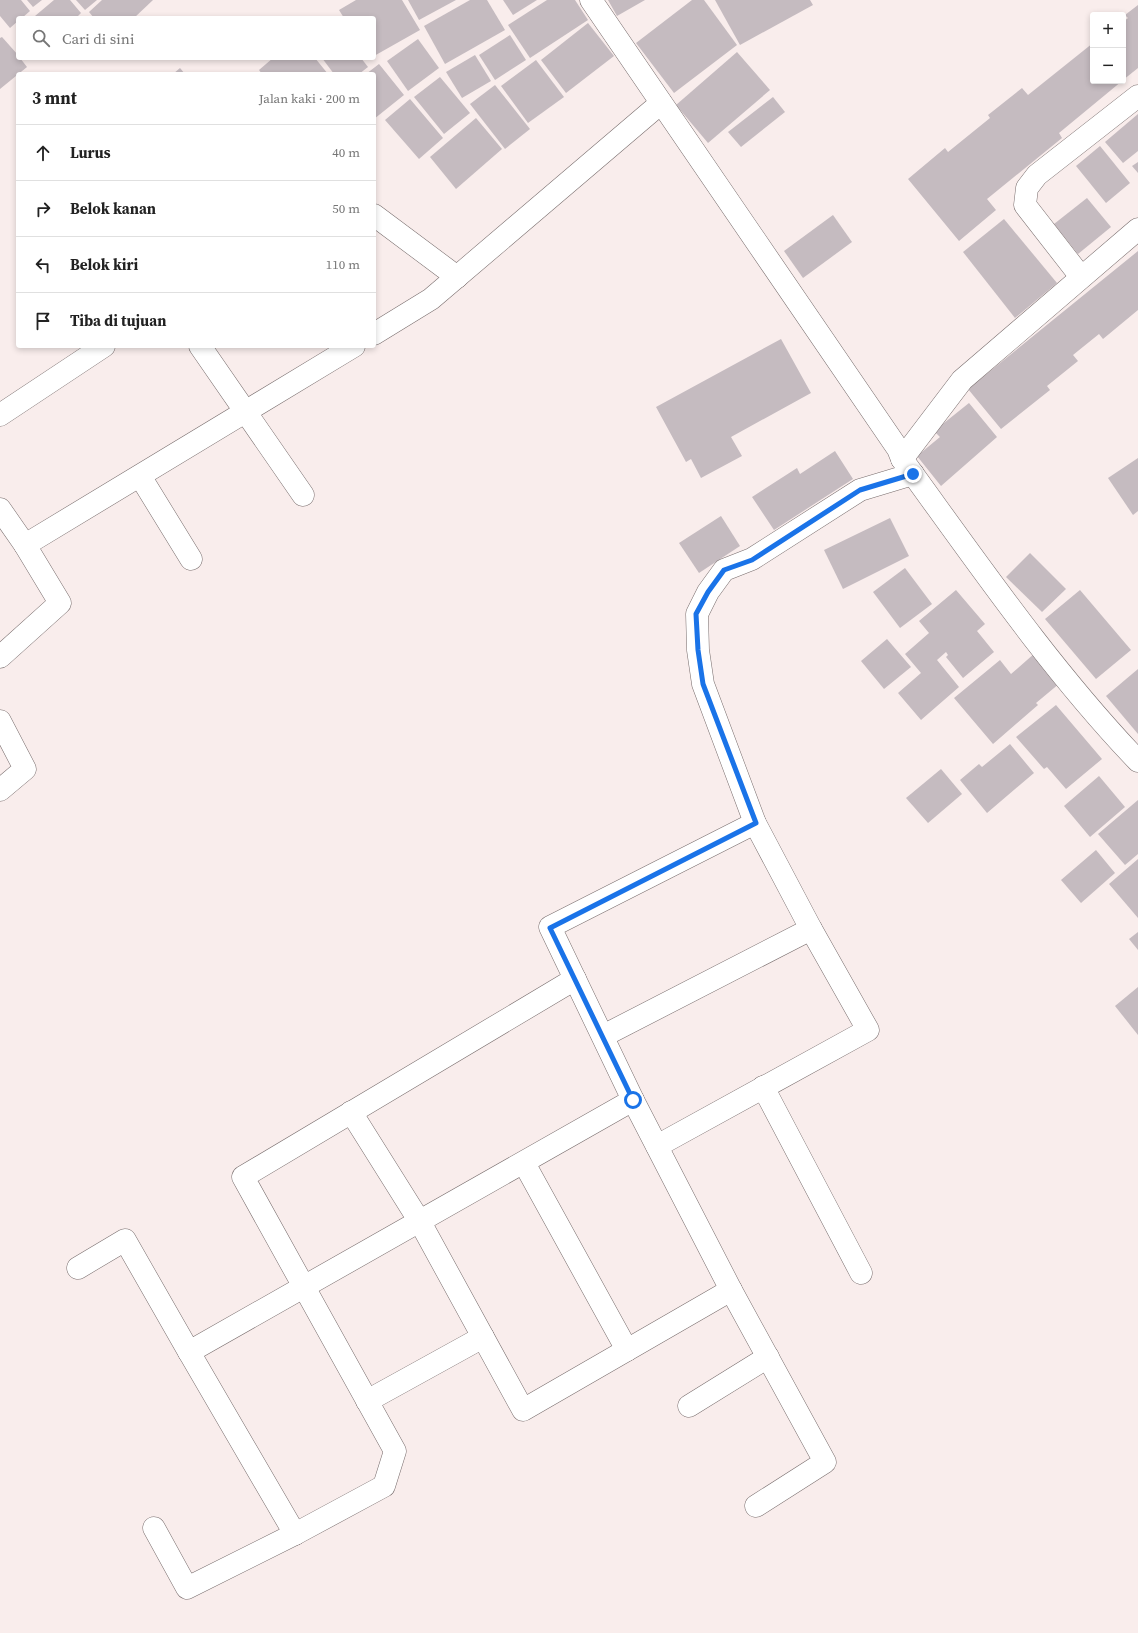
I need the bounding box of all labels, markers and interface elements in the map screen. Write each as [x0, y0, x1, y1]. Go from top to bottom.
map controls [1090, 12, 1126, 84]
button: + [1090, 12, 1126, 48]
search box [16, 16, 376, 60]
icon: search [30, 27, 52, 49]
text: Cari di sini [62, 28, 134, 49]
button: − [1090, 48, 1126, 84]
text: 3 mnt [32, 86, 77, 110]
text: Jalan kaki · 200 m [259, 90, 360, 107]
icon: ahead [32, 142, 54, 164]
text: Lurus [70, 142, 111, 163]
text: 40 m [332, 144, 360, 161]
icon: right [32, 198, 54, 220]
text: Belok kanan [70, 198, 156, 219]
text: 50 m [332, 200, 360, 217]
icon: left [32, 254, 54, 276]
text: Belok kiri [70, 254, 138, 275]
text: 110 m [326, 256, 360, 273]
icon: arrive [32, 310, 54, 332]
text: Tiba di tujuan [70, 310, 166, 331]
route end [904, 465, 922, 483]
route start [624, 1091, 642, 1109]

